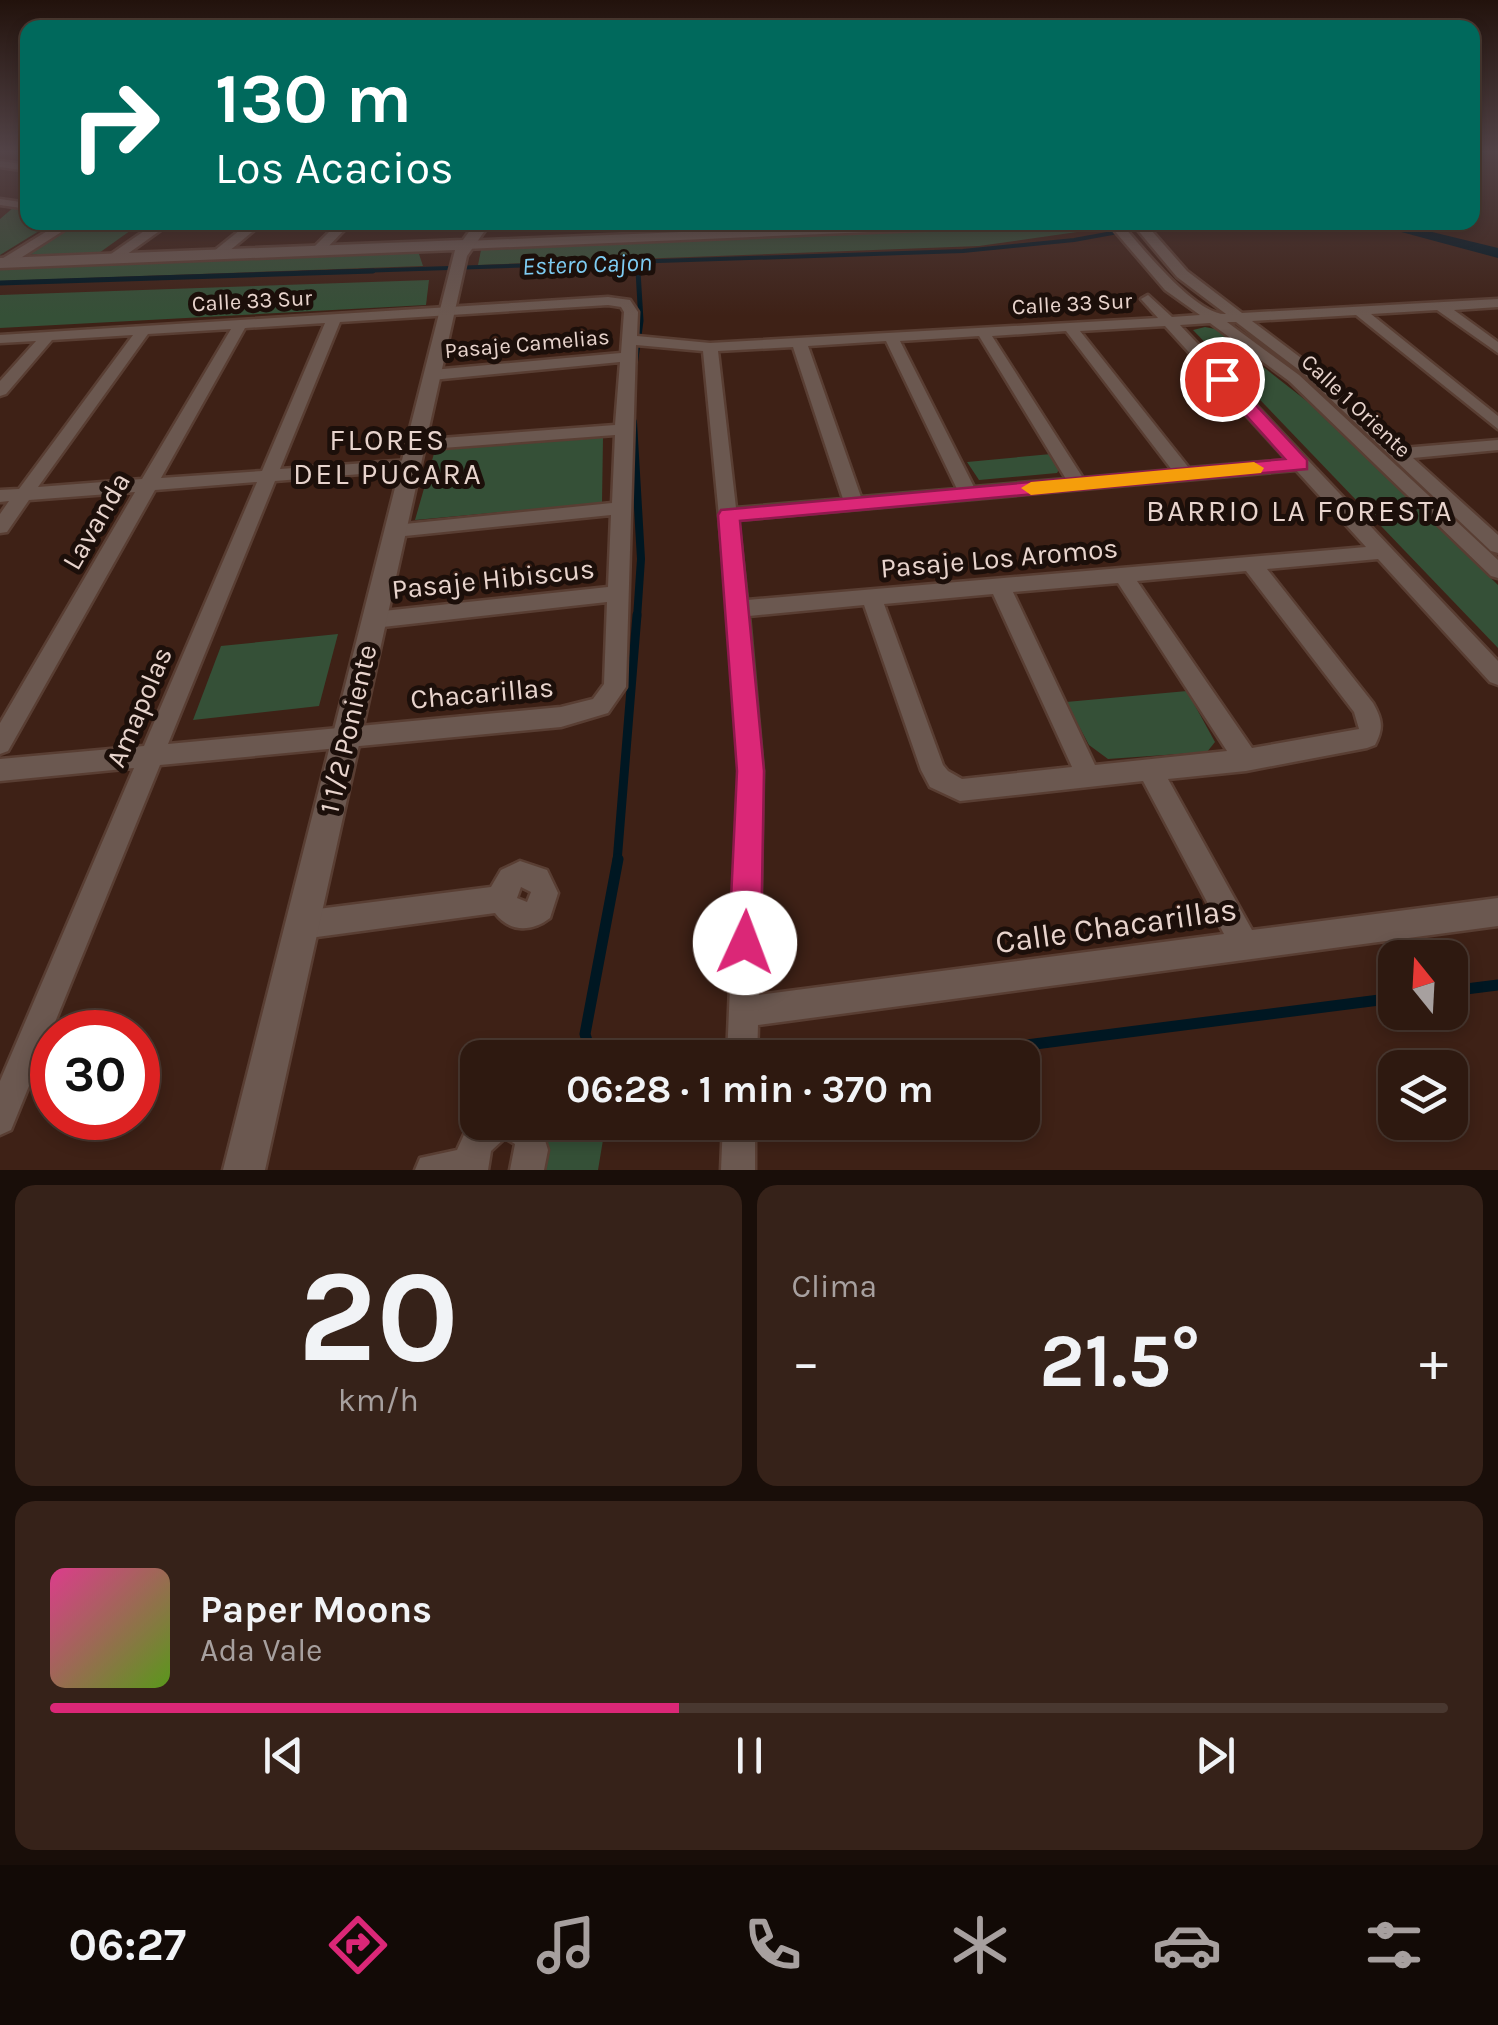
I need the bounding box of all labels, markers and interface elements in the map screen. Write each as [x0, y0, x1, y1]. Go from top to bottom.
text: 130 m [215, 58, 412, 140]
icon: right [50, 60, 180, 190]
text: Los Acacios [215, 142, 454, 194]
water label: Estero Cajon [522, 247, 652, 281]
street label: Calle 33 Sur [191, 285, 313, 317]
street label: Calle 33 Sur [1011, 288, 1133, 320]
street label: Pasaje Camelias [444, 324, 610, 364]
pin [1180, 337, 1265, 422]
street label: Calle 1 Oriente [1296, 349, 1416, 463]
icon: arrive [1195, 352, 1250, 407]
district label: FLORES DEL PUCARA [293, 422, 483, 492]
street label: Lavanda [55, 466, 137, 576]
district label: BARRIO LA FORESTA [1146, 493, 1454, 529]
street label: Pasaje Los Aromos [879, 531, 1119, 585]
street label: Pasaje Hibiscus [390, 552, 596, 606]
street label: 1 1/2 Poniente [313, 641, 383, 817]
street label: Amapolas [99, 642, 179, 772]
street label: Chacarillas [409, 670, 555, 716]
position arrow [693, 891, 797, 995]
street label: Calle Chacarillas [993, 891, 1239, 961]
north arrow [1378, 940, 1468, 1030]
map controls [1378, 940, 1468, 1140]
speed limit sign: 30 [30, 1010, 160, 1140]
button: layers [1378, 1050, 1468, 1140]
text: 06:28 · 1 min · 370 m [566, 1067, 934, 1112]
text: 20 [298, 1241, 459, 1393]
text: Clima [792, 1268, 877, 1305]
text: 21.5° [1039, 1317, 1200, 1405]
text: − [792, 1330, 820, 1394]
text: + [1419, 1330, 1448, 1394]
text: km/h [338, 1382, 419, 1419]
text: Paper Moons [200, 1587, 432, 1632]
text: Ada Vale [200, 1632, 323, 1669]
icon: previous [256, 1728, 311, 1783]
icon: pause [722, 1728, 777, 1783]
icon: next [1188, 1728, 1243, 1783]
icon: directions [323, 1910, 393, 1980]
icon: music [531, 1910, 601, 1980]
icon: phone [738, 1910, 808, 1980]
icon: climate [945, 1910, 1015, 1980]
icon: car [1152, 1910, 1222, 1980]
icon: filters [1359, 1910, 1429, 1980]
text: 06:27 [69, 1919, 186, 1971]

